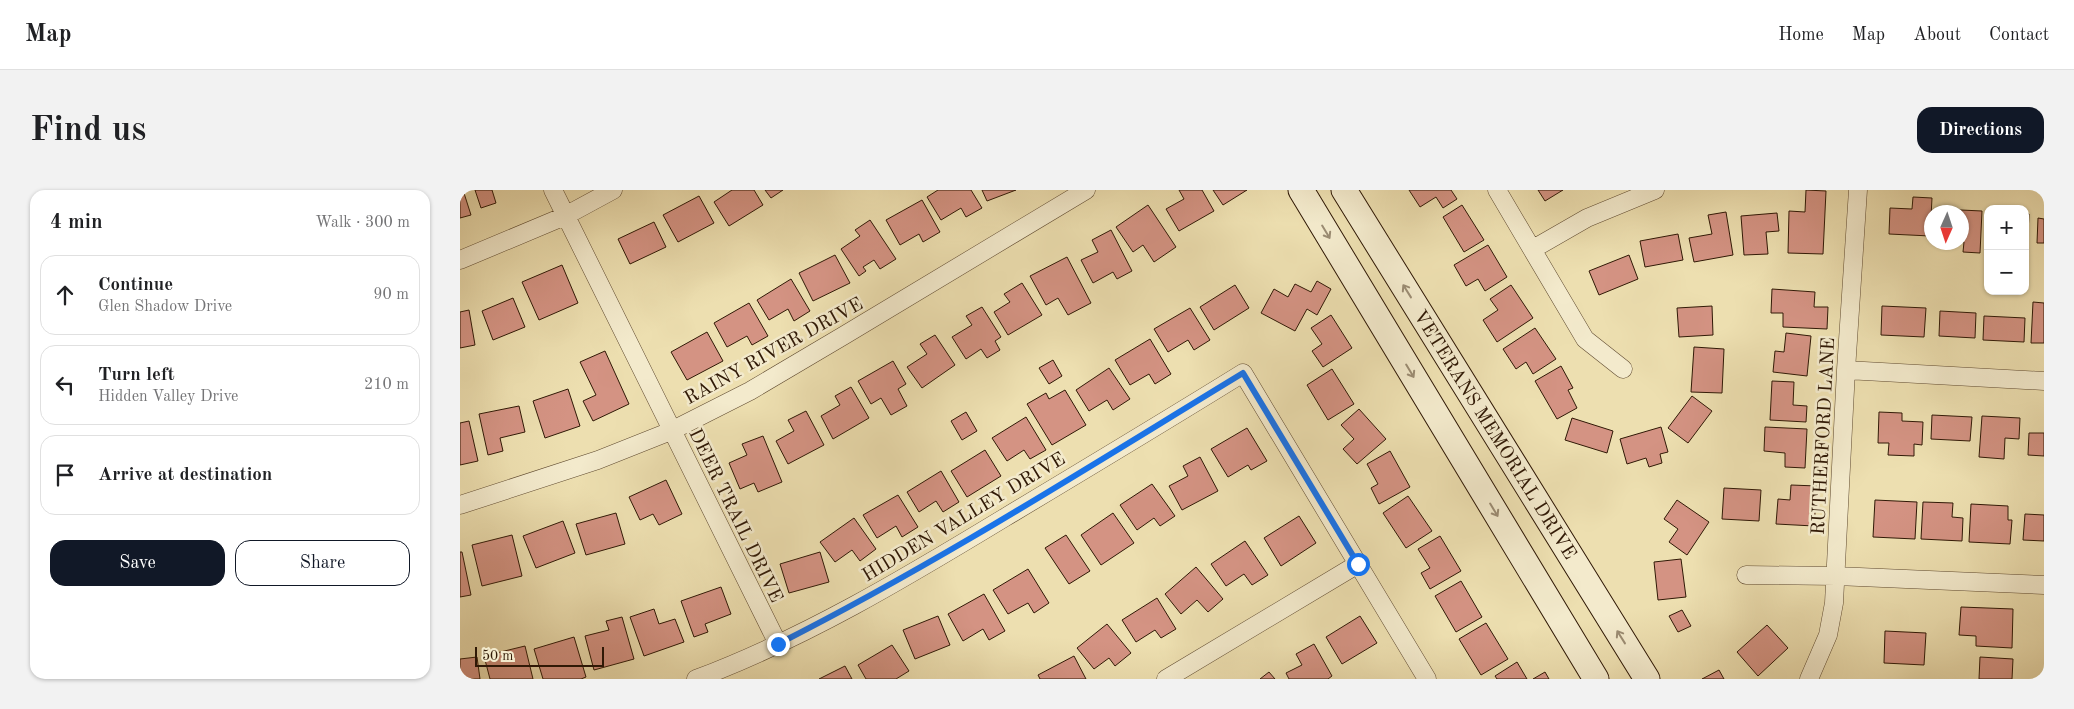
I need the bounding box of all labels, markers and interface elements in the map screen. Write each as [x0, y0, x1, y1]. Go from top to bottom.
text: Map [25, 23, 72, 47]
text: Home [1778, 26, 1824, 44]
text: Map [1852, 26, 1885, 44]
text: About [1913, 26, 1961, 44]
text: Contact [1989, 26, 2049, 44]
button: Directions [1917, 107, 2044, 153]
text: Find us [30, 113, 146, 148]
north arrow [1924, 205, 1969, 250]
map controls [1984, 205, 2029, 295]
button: + [1984, 205, 2029, 250]
text: 4 min [50, 212, 103, 233]
text: Walk · 300 m [315, 215, 410, 231]
one-way arrow [1321, 224, 1331, 238]
button: − [1984, 250, 2029, 295]
text: Continue [98, 276, 173, 295]
icon: ahead [51, 281, 79, 309]
one-way arrow [1402, 284, 1412, 298]
text: 90 m [373, 287, 409, 303]
street label: RAINY RIVER DRIVE [682, 295, 867, 409]
text: Glen Shadow Drive [98, 299, 232, 315]
street label: VETERANS MEMORIAL DRIVE [1409, 307, 1579, 563]
street label: RUTHERFORD LANE [1810, 337, 1839, 535]
one-way arrow [1406, 363, 1416, 377]
text: Turn left [98, 366, 175, 385]
icon: left [51, 371, 79, 399]
text: 210 m [364, 377, 409, 393]
text: Hidden Valley Drive [98, 389, 238, 405]
street label: DEER TRAIL DRIVE [684, 426, 785, 606]
street label: HIDDEN VALLEY DRIVE [860, 450, 1069, 586]
icon: arrive [51, 461, 79, 489]
text: Arrive at destination [98, 466, 272, 485]
one-way arrow [1490, 502, 1500, 516]
button: Save [50, 540, 225, 586]
button: Share [235, 540, 410, 586]
route start [1347, 553, 1370, 576]
one-way arrow [1616, 631, 1626, 645]
route end [767, 633, 790, 656]
scale bar [475, 644, 604, 667]
text: 50 m [482, 649, 513, 663]

